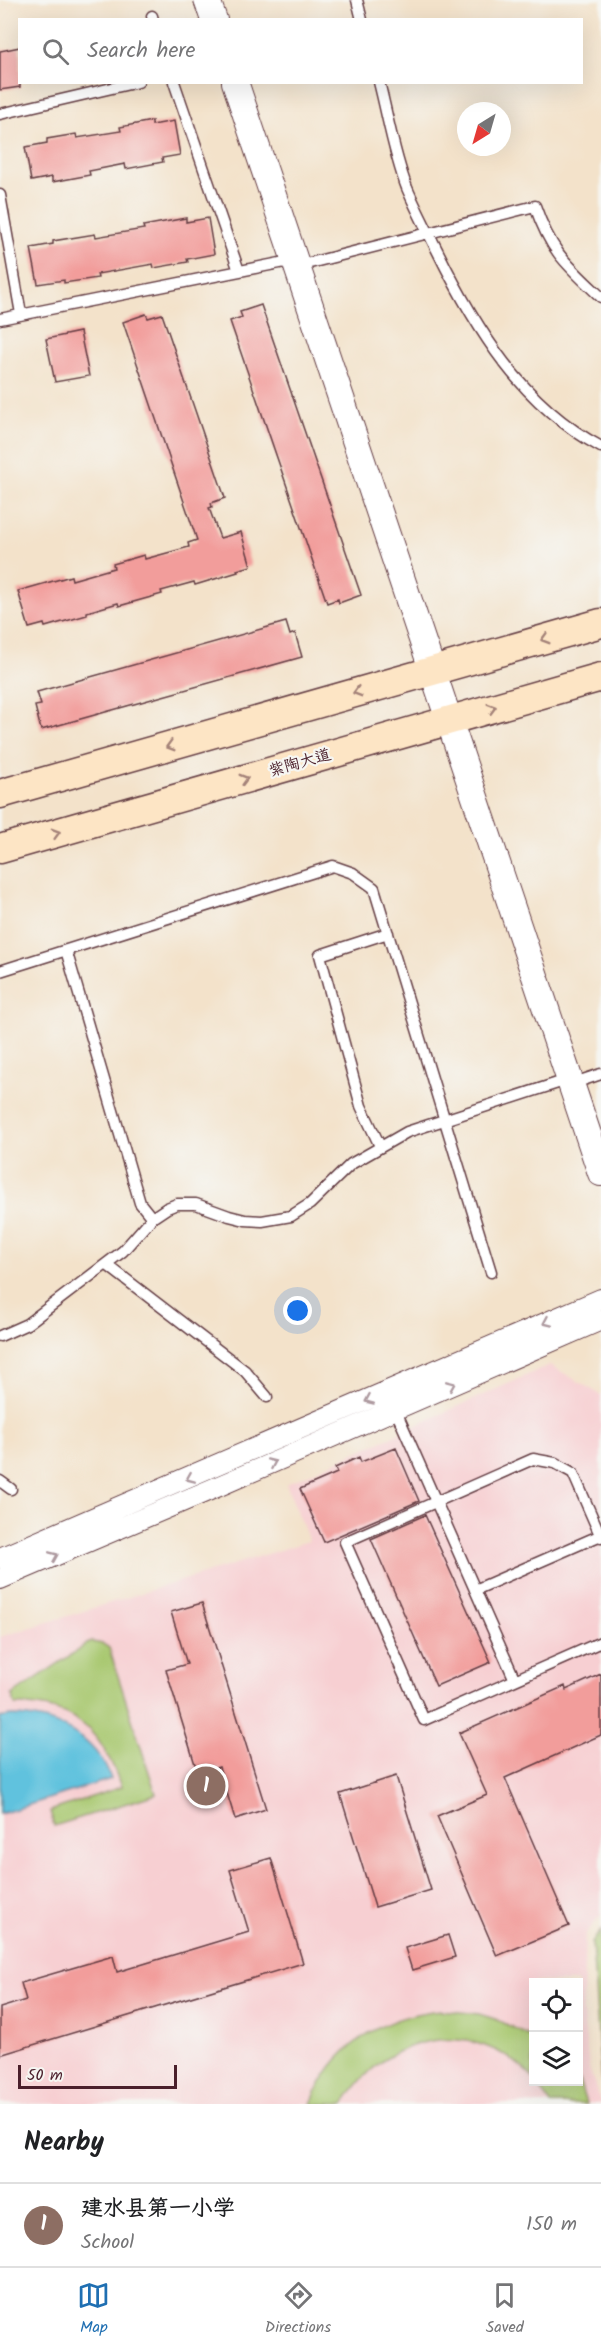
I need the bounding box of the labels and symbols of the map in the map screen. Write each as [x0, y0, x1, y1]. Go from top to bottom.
north arrow [457, 102, 511, 156]
one-way arrow [540, 632, 551, 644]
one-way arrow [352, 685, 363, 697]
one-way arrow [487, 703, 497, 716]
one-way arrow [165, 739, 176, 751]
street label: 紫陶大道 [266, 742, 334, 784]
one-way arrow [238, 774, 249, 786]
one-way arrow [50, 828, 61, 840]
your location [283, 1296, 312, 1325]
one-way arrow [543, 1315, 554, 1327]
one-way arrow [444, 1380, 455, 1392]
one-way arrow [364, 1393, 375, 1405]
one-way arrow [266, 1458, 277, 1470]
one-way arrow [185, 1471, 196, 1483]
one-way arrow [48, 1551, 59, 1563]
pin: 1 [186, 1764, 226, 1808]
scale bar [18, 2062, 177, 2090]

